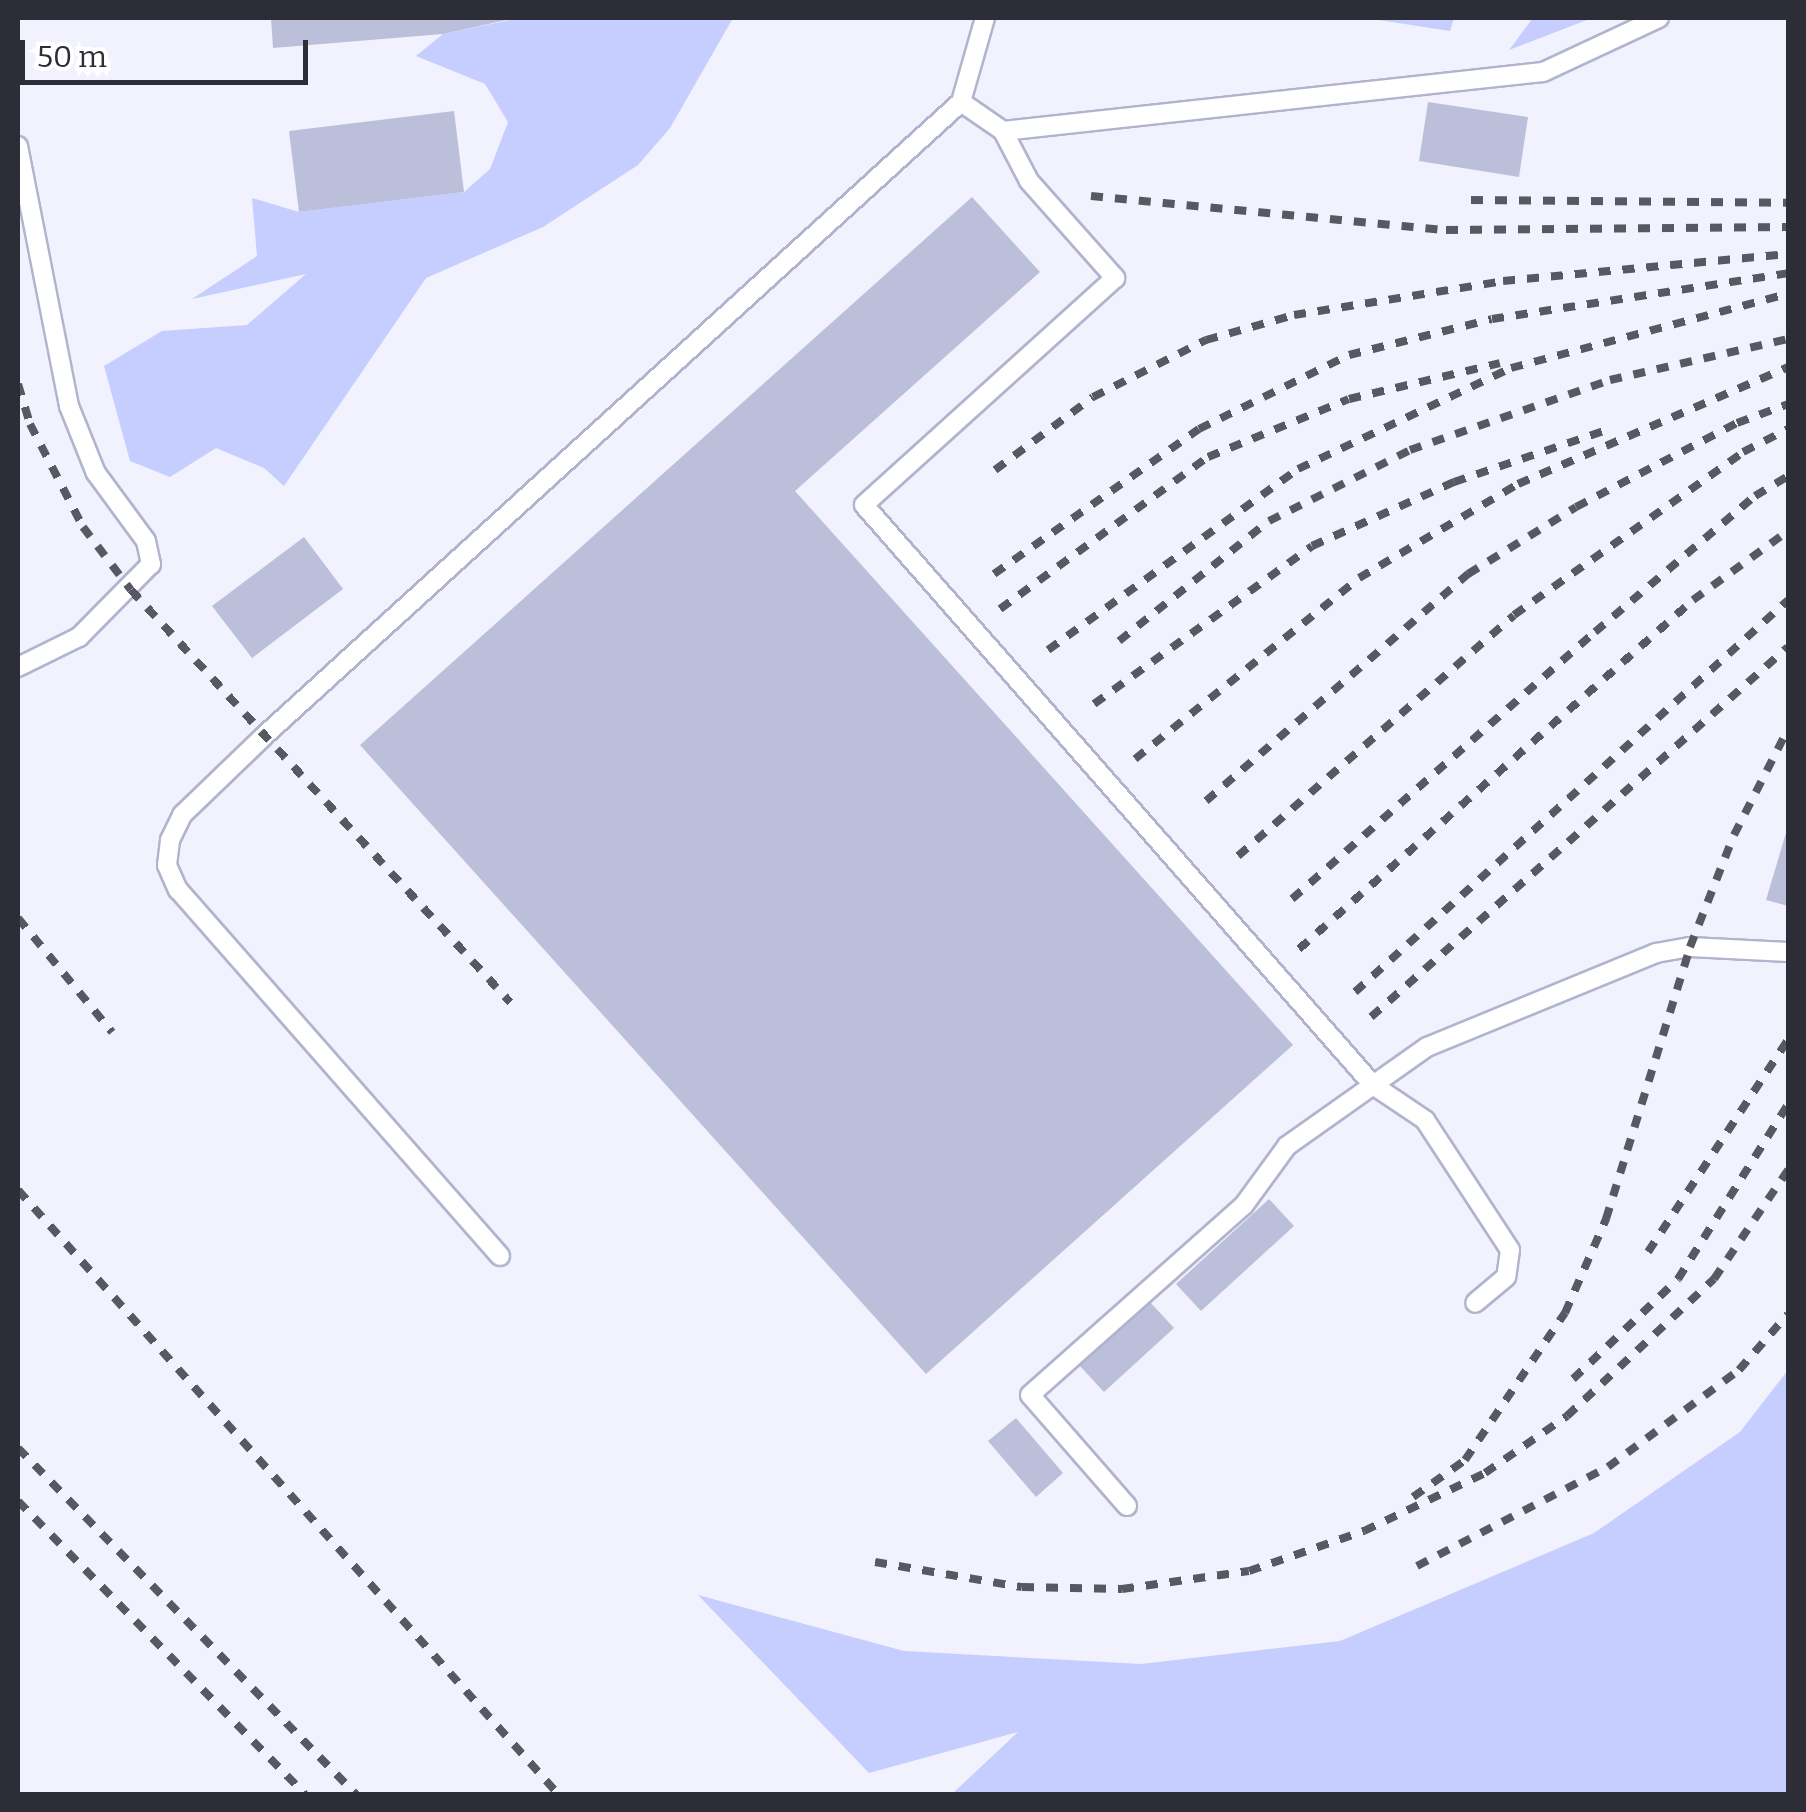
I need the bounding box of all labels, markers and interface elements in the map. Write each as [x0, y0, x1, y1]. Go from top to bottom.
scale bar [25, 20, 312, 82]
text: 50 m [37, 39, 107, 75]

